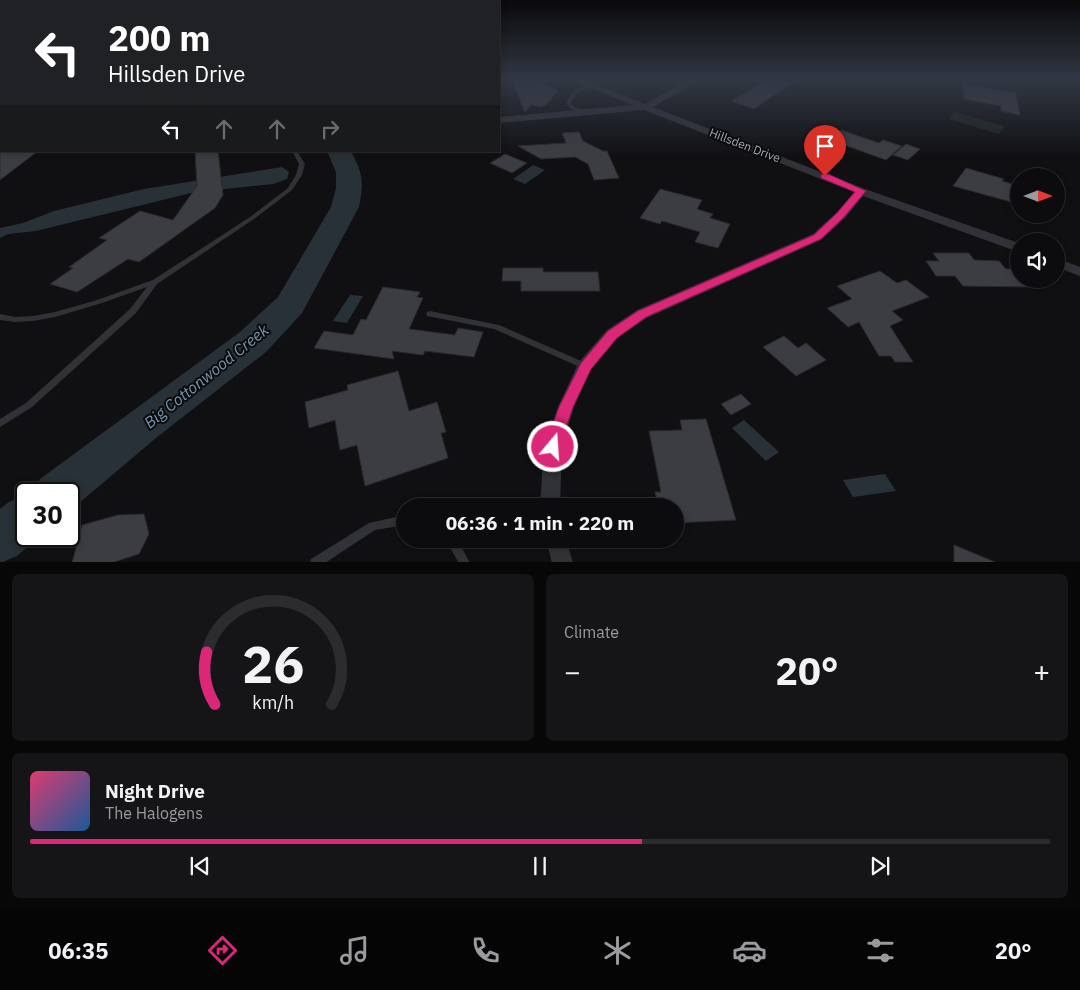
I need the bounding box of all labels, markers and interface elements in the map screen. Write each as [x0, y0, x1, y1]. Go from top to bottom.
text: 200 m [108, 15, 211, 61]
icon: left [25, 20, 90, 85]
text: Hillsden Drive [108, 59, 245, 88]
icon: left [157, 115, 185, 143]
icon: ahead [210, 115, 238, 143]
icon: ahead [263, 115, 291, 143]
icon: right [316, 115, 344, 143]
street label: Hillsden Drive [707, 125, 783, 166]
pin [804, 125, 846, 176]
icon: arrive [811, 132, 839, 160]
north arrow [1010, 168, 1065, 222]
map controls [1010, 168, 1065, 288]
button: sound [1010, 233, 1065, 288]
water label: Big Cottonwood Creek [140, 319, 273, 432]
position arrow [526, 420, 578, 472]
speed limit sign: 30 [15, 482, 80, 547]
text: 06:36 · 1 min · 220 m [446, 511, 634, 535]
text: Climate [564, 622, 619, 642]
text: 26 [242, 630, 304, 697]
text: 20° [775, 646, 839, 695]
text: − [564, 653, 581, 690]
text: + [1033, 653, 1050, 690]
text: km/h [252, 691, 294, 714]
text: Night Drive [105, 779, 205, 803]
text: The Halogens [105, 803, 203, 823]
icon: previous [186, 852, 214, 880]
icon: pause [526, 852, 554, 880]
icon: next [866, 852, 894, 880]
icon: directions [205, 933, 240, 968]
icon: music [337, 933, 372, 968]
icon: phone [468, 933, 503, 968]
icon: climate [600, 933, 635, 968]
icon: car [732, 933, 767, 968]
icon: filters [863, 933, 898, 968]
text: 06:35 [48, 936, 108, 965]
text: 20° [995, 936, 1032, 965]

